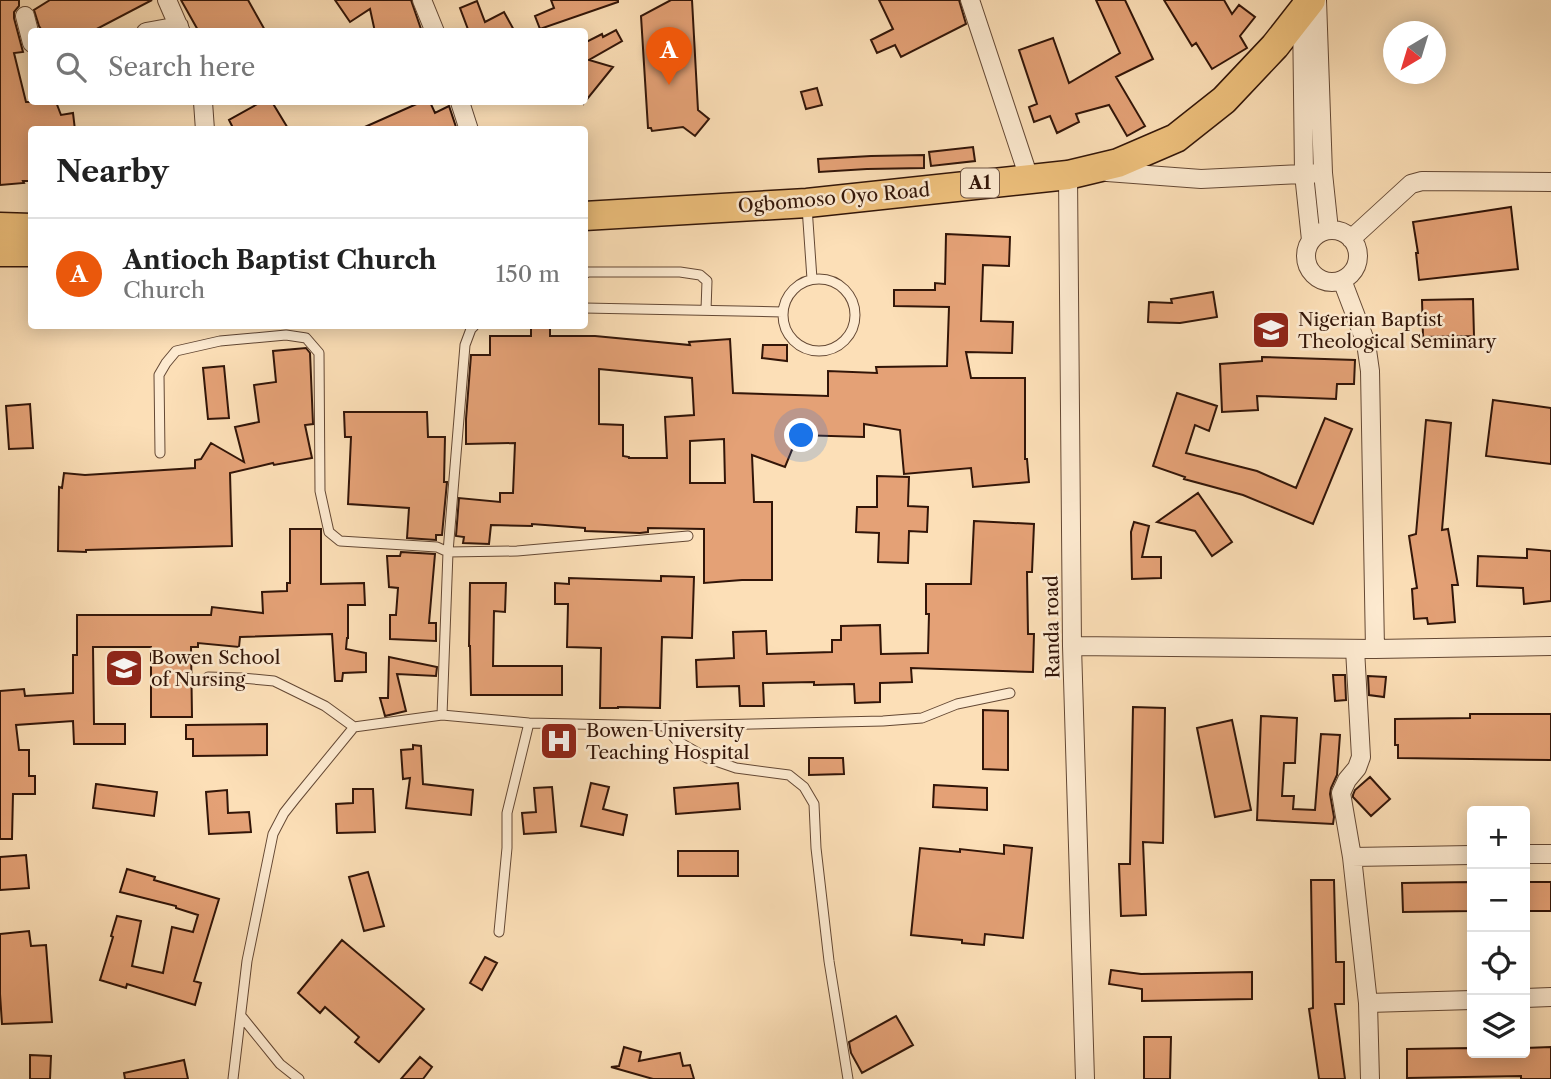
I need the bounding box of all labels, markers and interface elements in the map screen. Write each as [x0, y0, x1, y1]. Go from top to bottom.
north arrow [1383, 21, 1446, 84]
pin: A [646, 27, 692, 85]
search box [28, 28, 588, 105]
icon: search [52, 48, 90, 86]
text: Search here [108, 51, 255, 83]
text: Nearby [56, 153, 169, 190]
road number: A1 [961, 168, 999, 198]
street label: Ogbomoso Oyo Road [737, 178, 931, 218]
text: Antioch Baptist Church [123, 244, 437, 276]
text: A [70, 260, 88, 288]
text: 150 m [496, 260, 560, 288]
text: Church [123, 276, 205, 304]
place label: Nigerian Baptist Theological Seminary [1298, 308, 1497, 353]
school or university icon: Nigerian Baptist Theological Seminary [1250, 309, 1292, 351]
your location [784, 418, 818, 452]
street label: Randa road [1040, 575, 1064, 679]
place label: Bowen School of Nursing [151, 646, 281, 691]
school or university icon: Bowen School of Nursing [103, 647, 145, 689]
place label: Bowen University Teaching Hospital [586, 719, 750, 764]
hospital icon: Bowen University Teaching Hospital [538, 720, 580, 762]
map controls [1467, 806, 1530, 1058]
button: + [1467, 806, 1530, 869]
button: − [1467, 869, 1530, 932]
button: locate [1467, 932, 1530, 995]
button: layers [1467, 995, 1530, 1058]

